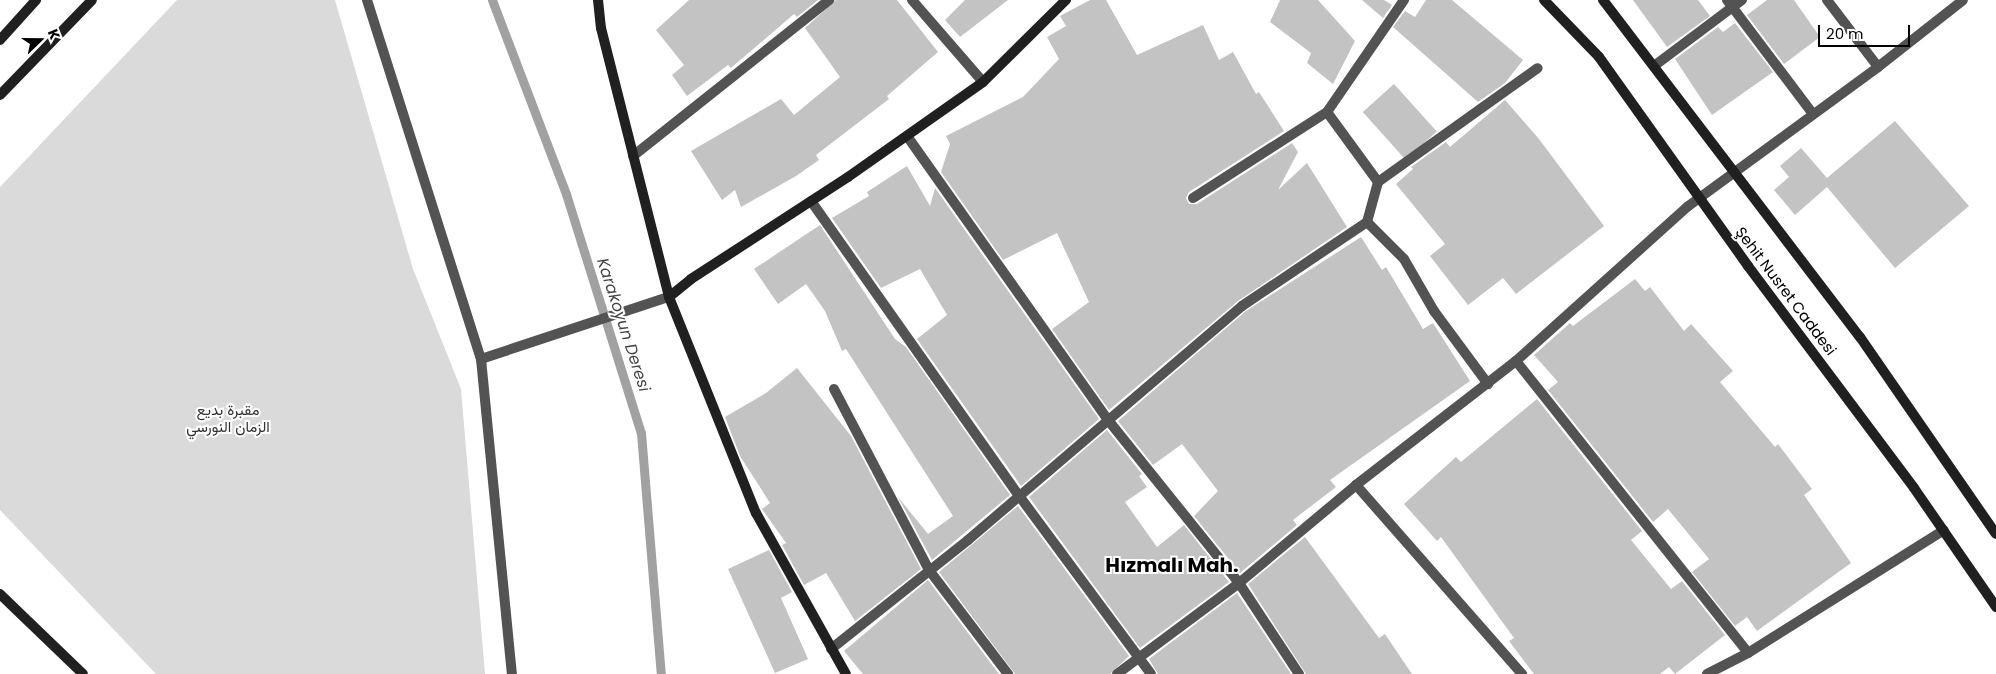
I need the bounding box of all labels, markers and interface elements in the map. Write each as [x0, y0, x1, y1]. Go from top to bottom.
north arrow [15, 15, 65, 65]
scale bar [1821, 15, 1914, 47]
text: 20 m [1826, 23, 1864, 44]
text: K [43, 26, 65, 43]
street label: Şehit Nusret Caddesi [1732, 223, 1840, 359]
water label: Karakoyun Deresi [592, 256, 654, 394]
park label: مقبرة بديع الزمان النورسي [186, 400, 270, 435]
district label: Hızmalı Mah. [1105, 553, 1239, 577]

